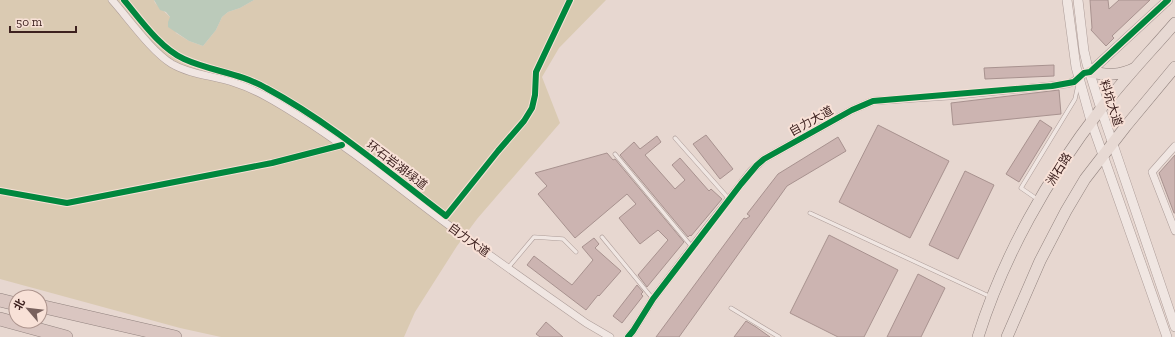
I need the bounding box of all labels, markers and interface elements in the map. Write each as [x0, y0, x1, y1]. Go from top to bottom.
scale bar [10, 8, 76, 34]
text: 50 m [16, 15, 43, 29]
street label: 料坑大道 [1097, 78, 1125, 128]
street label: 自力大道 [787, 103, 835, 139]
street label: 环石岩湖绿道 [364, 138, 430, 192]
street label: 洲石路 [1044, 150, 1074, 188]
street label: 自力大道 [445, 220, 493, 260]
north arrow [8, 289, 48, 329]
text: 北 [11, 297, 28, 312]

